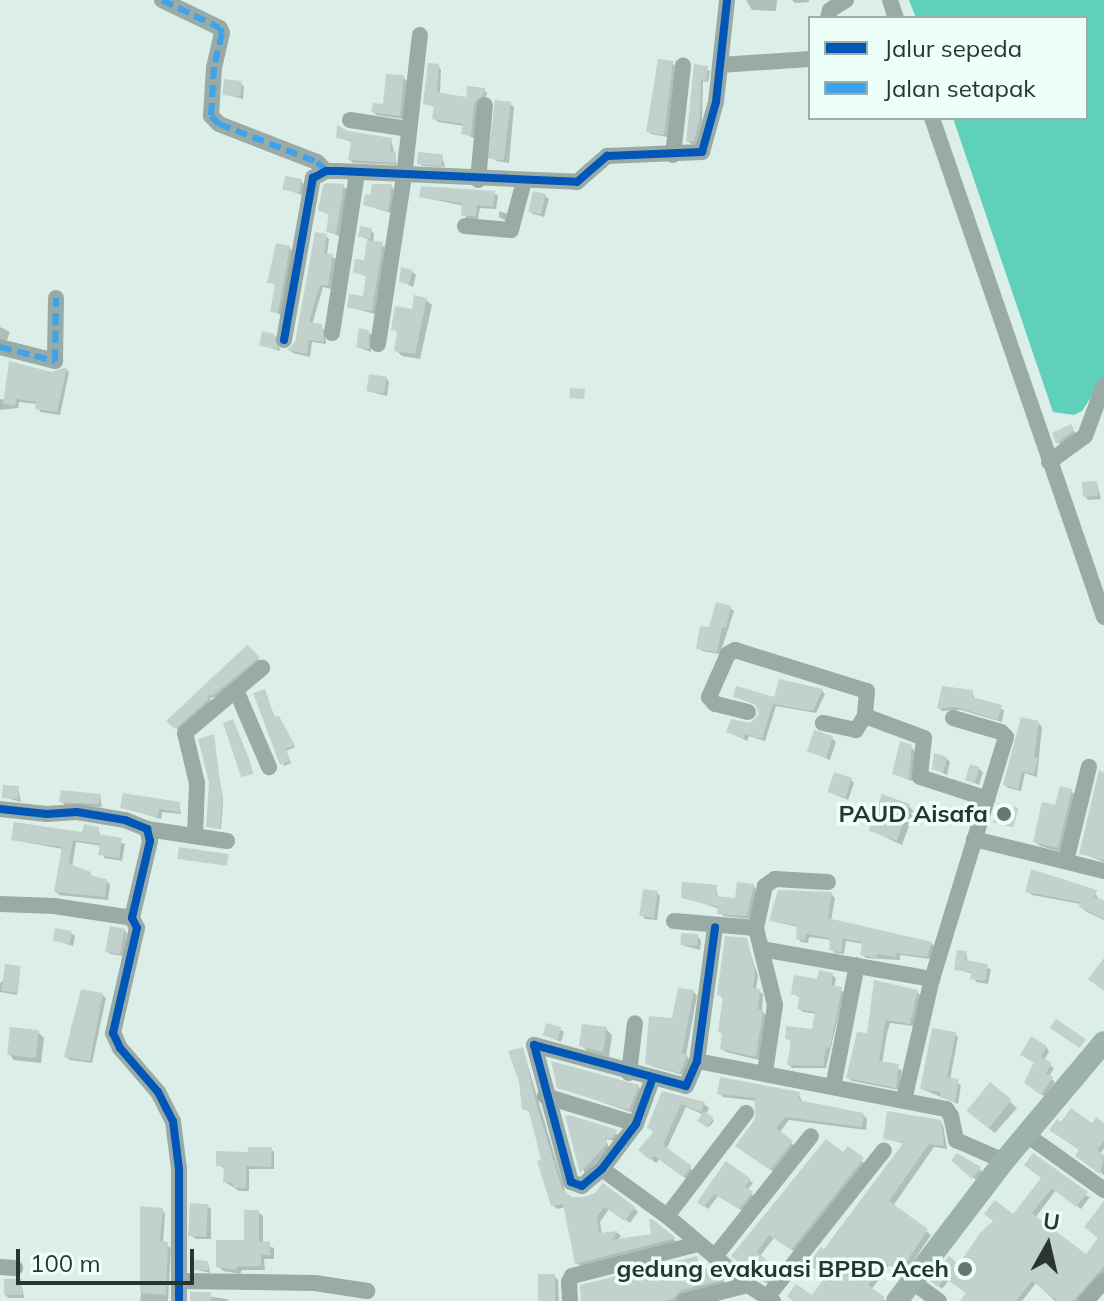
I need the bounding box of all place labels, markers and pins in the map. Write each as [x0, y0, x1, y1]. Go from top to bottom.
place label: PAUD Aisafa [839, 800, 988, 828]
marker: PAUD Aisafa [995, 805, 1013, 823]
place label: gedung evakuasi BPBD Aceh [616, 1255, 949, 1283]
marker: gedung evakuasi BPBD Aceh [956, 1260, 974, 1278]

